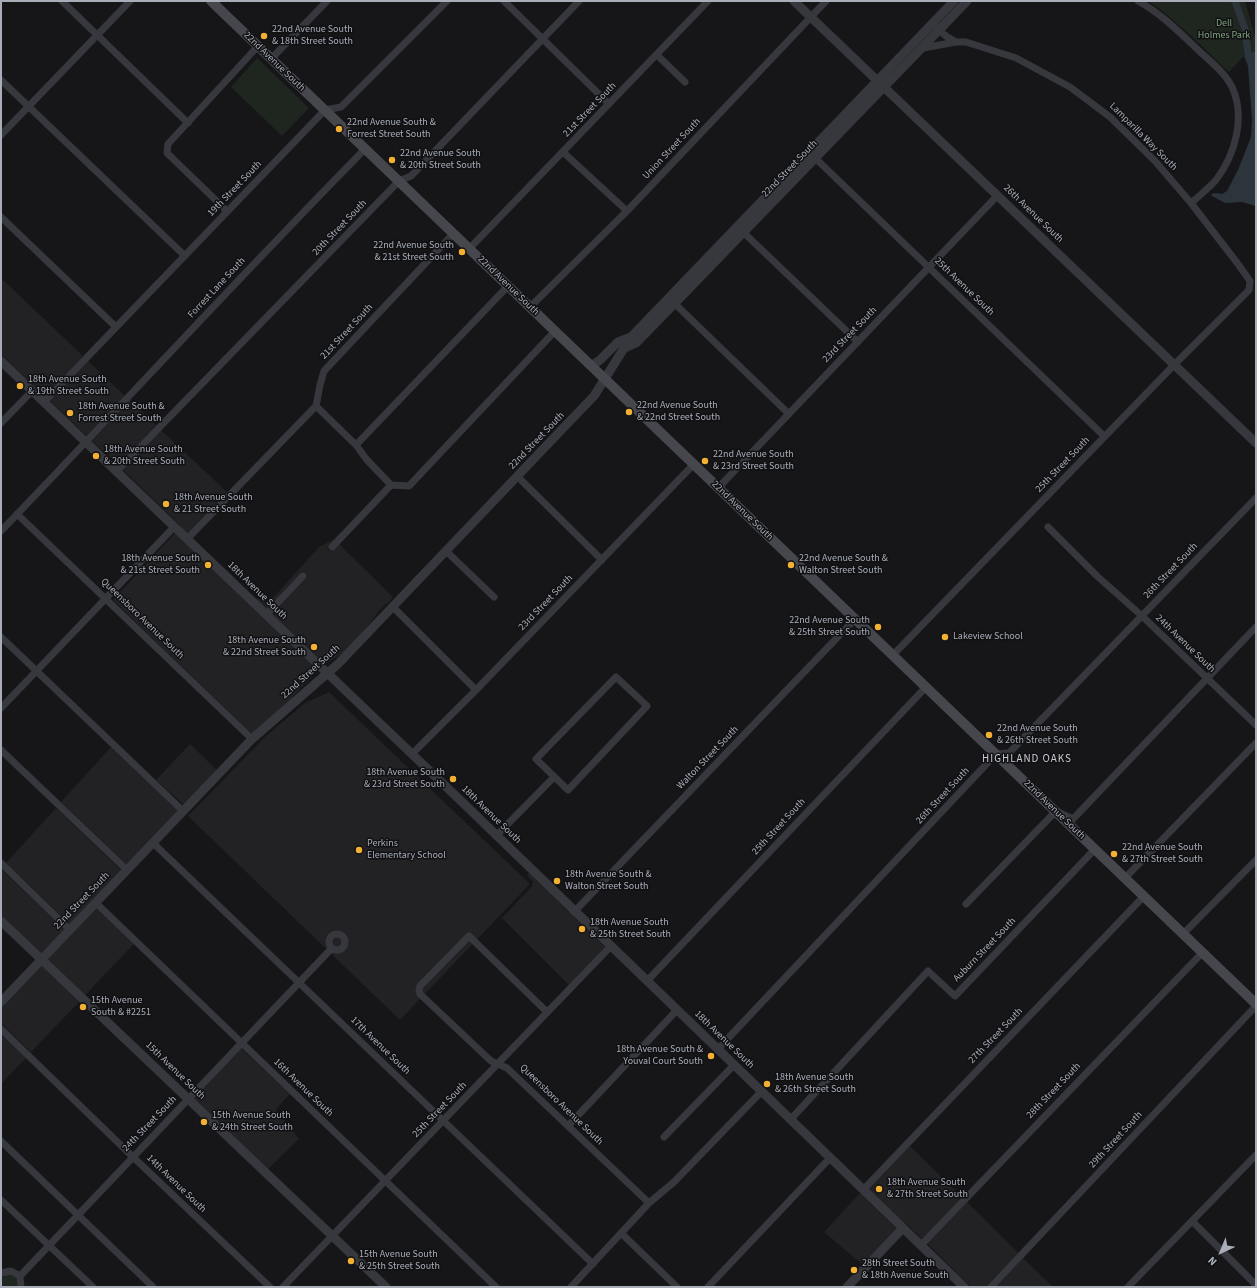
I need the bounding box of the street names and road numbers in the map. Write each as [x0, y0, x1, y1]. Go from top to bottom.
street label: 22nd Avenue South [241, 30, 307, 94]
street label: 21st Street South [561, 80, 619, 140]
street label: Lamparilla Way South [1107, 101, 1179, 173]
street label: Union Street South [641, 116, 703, 182]
street label: 22nd Street South [760, 138, 820, 200]
street label: 19th Street South [205, 159, 265, 219]
street label: 26th Avenue South [1001, 182, 1065, 246]
street label: 20th Street South [310, 198, 370, 258]
street label: 22nd Avenue South [475, 254, 541, 318]
street label: Forrest Lane South [186, 255, 248, 321]
street label: 25th Avenue South [932, 255, 996, 319]
street label: 21st Street South [318, 302, 376, 362]
street label: 23rd Street South [820, 305, 880, 365]
street label: 22nd Street South [507, 410, 567, 472]
street label: 25th Street South [1033, 435, 1093, 495]
street label: 22nd Avenue South [709, 479, 775, 543]
street label: 26th Street South [1141, 541, 1201, 601]
street label: 18th Avenue South [225, 559, 289, 623]
street label: 23rd Street South [516, 573, 576, 633]
street label: Queensboro Avenue South [98, 576, 186, 662]
street label: 24th Avenue South [1153, 612, 1217, 676]
street label: 22nd Street South [279, 642, 343, 702]
street label: Walton Street South [675, 724, 741, 792]
street label: 26th Street South [914, 765, 972, 827]
street label: 22nd Avenue South [1021, 778, 1087, 842]
street label: 18th Avenue South [459, 783, 523, 847]
street label: 25th Street South [750, 796, 808, 858]
street label: 22nd Street South [52, 870, 112, 932]
street label: Auburn Street South [951, 915, 1019, 985]
street label: 27th Street South [966, 1006, 1026, 1066]
street label: 18th Avenue South [692, 1008, 756, 1072]
street label: 17th Avenue South [348, 1014, 412, 1078]
street label: 15th Avenue South [143, 1039, 207, 1103]
street label: 16th Avenue South [271, 1056, 335, 1120]
street label: 28th Street South [1024, 1061, 1084, 1121]
street label: Queensboro Avenue South [517, 1062, 605, 1148]
street label: 25th Street South [410, 1080, 470, 1140]
street label: 24th Street South [120, 1094, 180, 1154]
street label: 29th Street South [1087, 1109, 1145, 1171]
street label: 14th Avenue South [144, 1152, 208, 1216]

